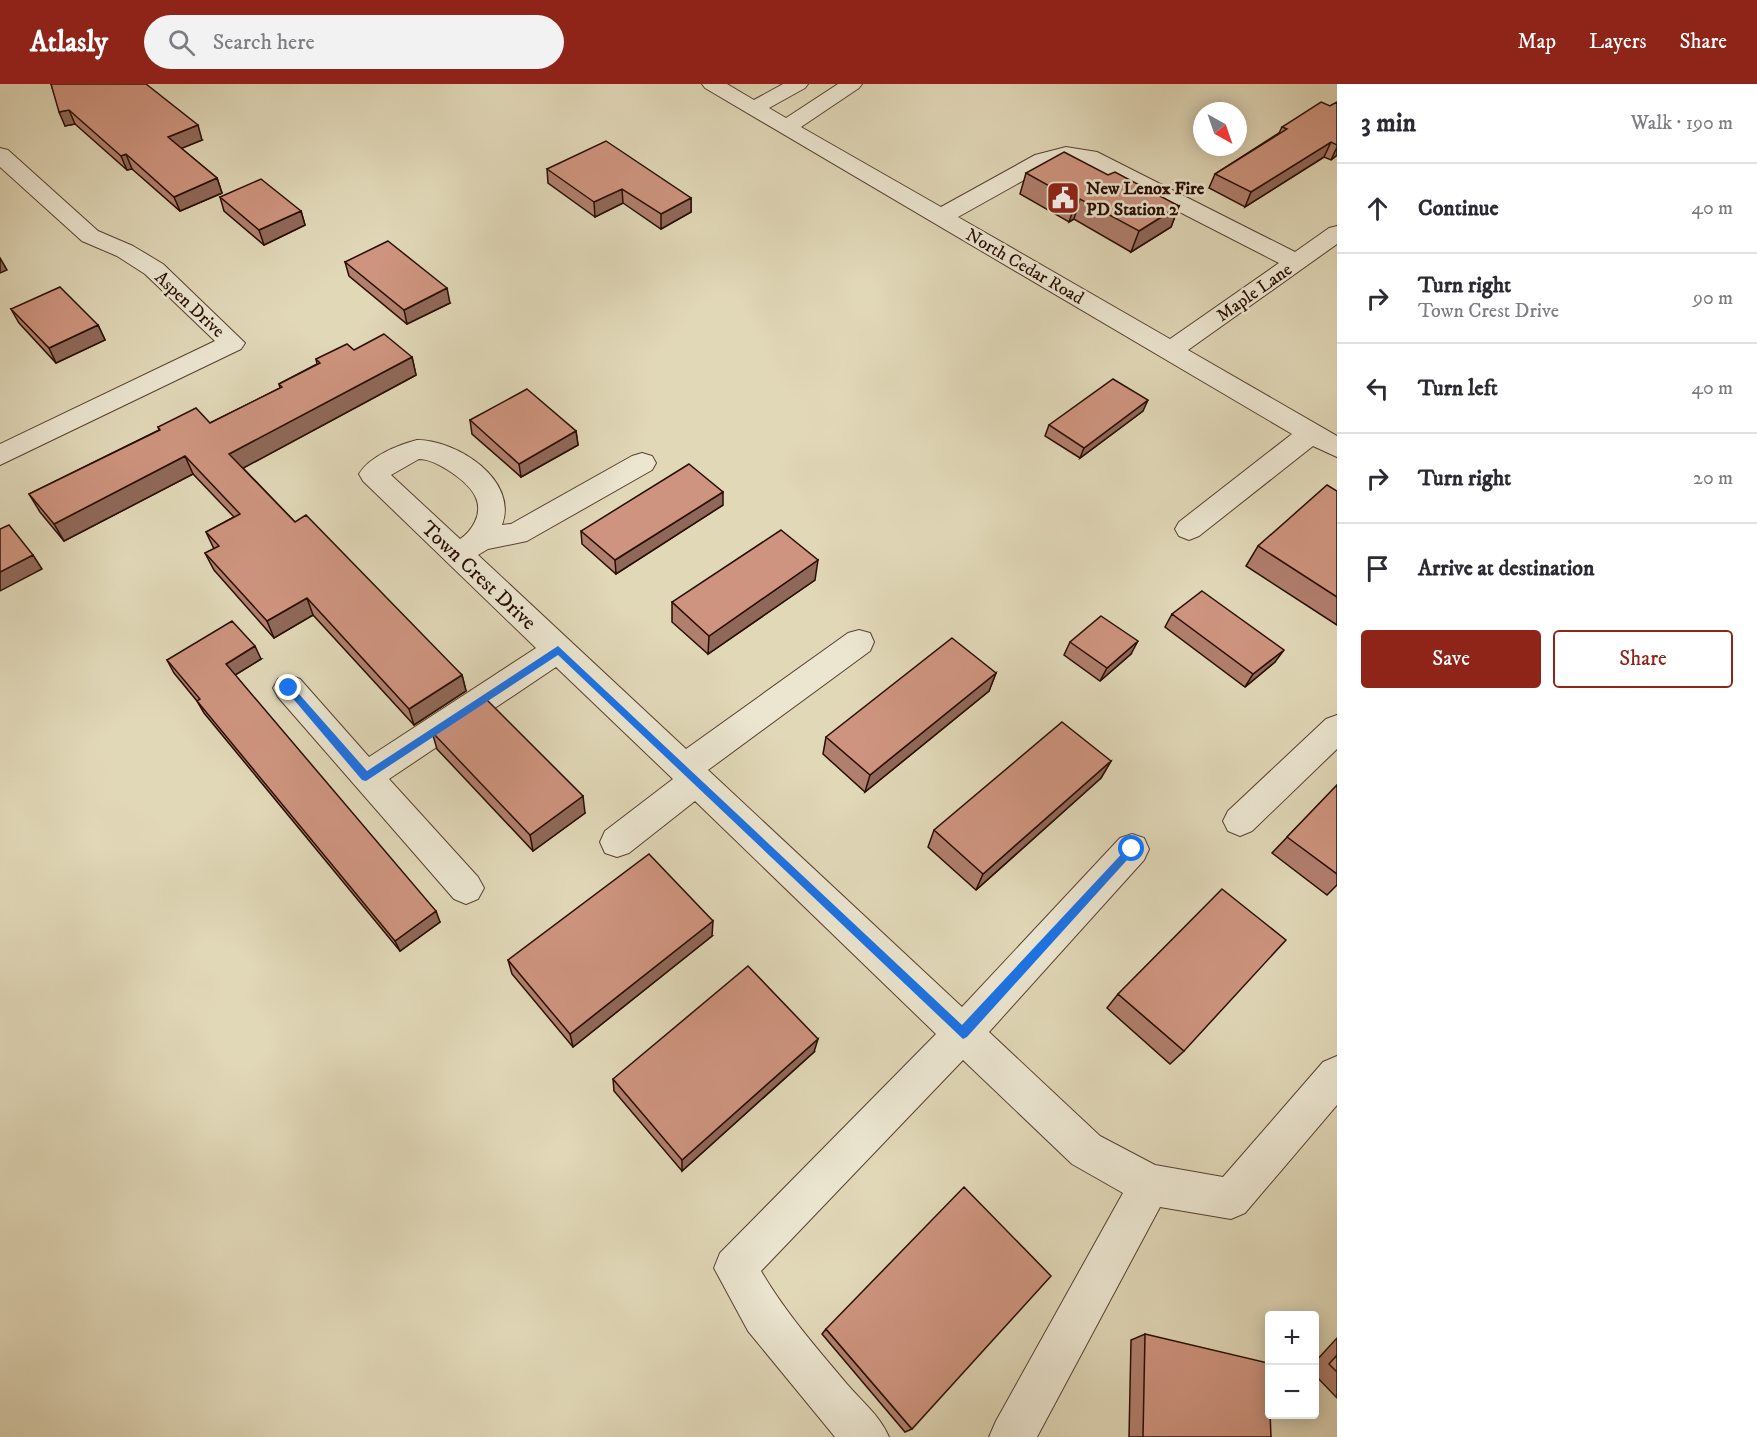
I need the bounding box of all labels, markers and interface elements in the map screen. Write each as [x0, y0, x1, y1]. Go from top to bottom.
search box [144, 15, 564, 69]
text: Atlasly [30, 25, 108, 60]
icon: search [165, 26, 198, 59]
text: Search here [213, 29, 315, 56]
text: Map [1517, 29, 1556, 55]
text: Layers [1589, 29, 1647, 55]
text: Share [1680, 29, 1727, 55]
north arrow [1193, 102, 1247, 156]
text: 3 min [1361, 107, 1416, 140]
text: Walk · 190 m [1631, 111, 1733, 136]
place label: New Lenox Fire PD Station 2 [1086, 178, 1205, 221]
public building icon: New Lenox Fire PD Station 2 [1045, 180, 1081, 216]
icon: ahead [1361, 192, 1394, 225]
text: Continue [1418, 195, 1499, 222]
text: 40 m [1691, 196, 1733, 221]
street label: North Cedar Road [962, 224, 1087, 310]
street label: Maple Lane [1213, 259, 1297, 327]
street label: Aspen Drive [150, 267, 229, 343]
text: Turn right [1418, 272, 1511, 299]
icon: right [1361, 282, 1394, 315]
text: 90 m [1693, 286, 1733, 311]
text: Town Crest Drive [1418, 299, 1559, 324]
icon: left [1361, 372, 1394, 405]
text: Turn left [1418, 375, 1498, 402]
text: 40 m [1691, 376, 1733, 401]
icon: right [1361, 462, 1394, 495]
text: Turn right [1418, 465, 1511, 492]
text: 20 m [1693, 466, 1733, 491]
street label: Town Crest Drive [415, 516, 542, 636]
icon: arrive [1361, 552, 1394, 585]
text: Arrive at destination [1418, 555, 1595, 582]
button: Save [1361, 630, 1541, 688]
button: Share [1553, 630, 1733, 688]
route end [275, 674, 301, 700]
route start [1118, 835, 1144, 861]
map controls [1265, 1311, 1319, 1419]
button: + [1265, 1311, 1319, 1365]
button: − [1265, 1365, 1319, 1419]

